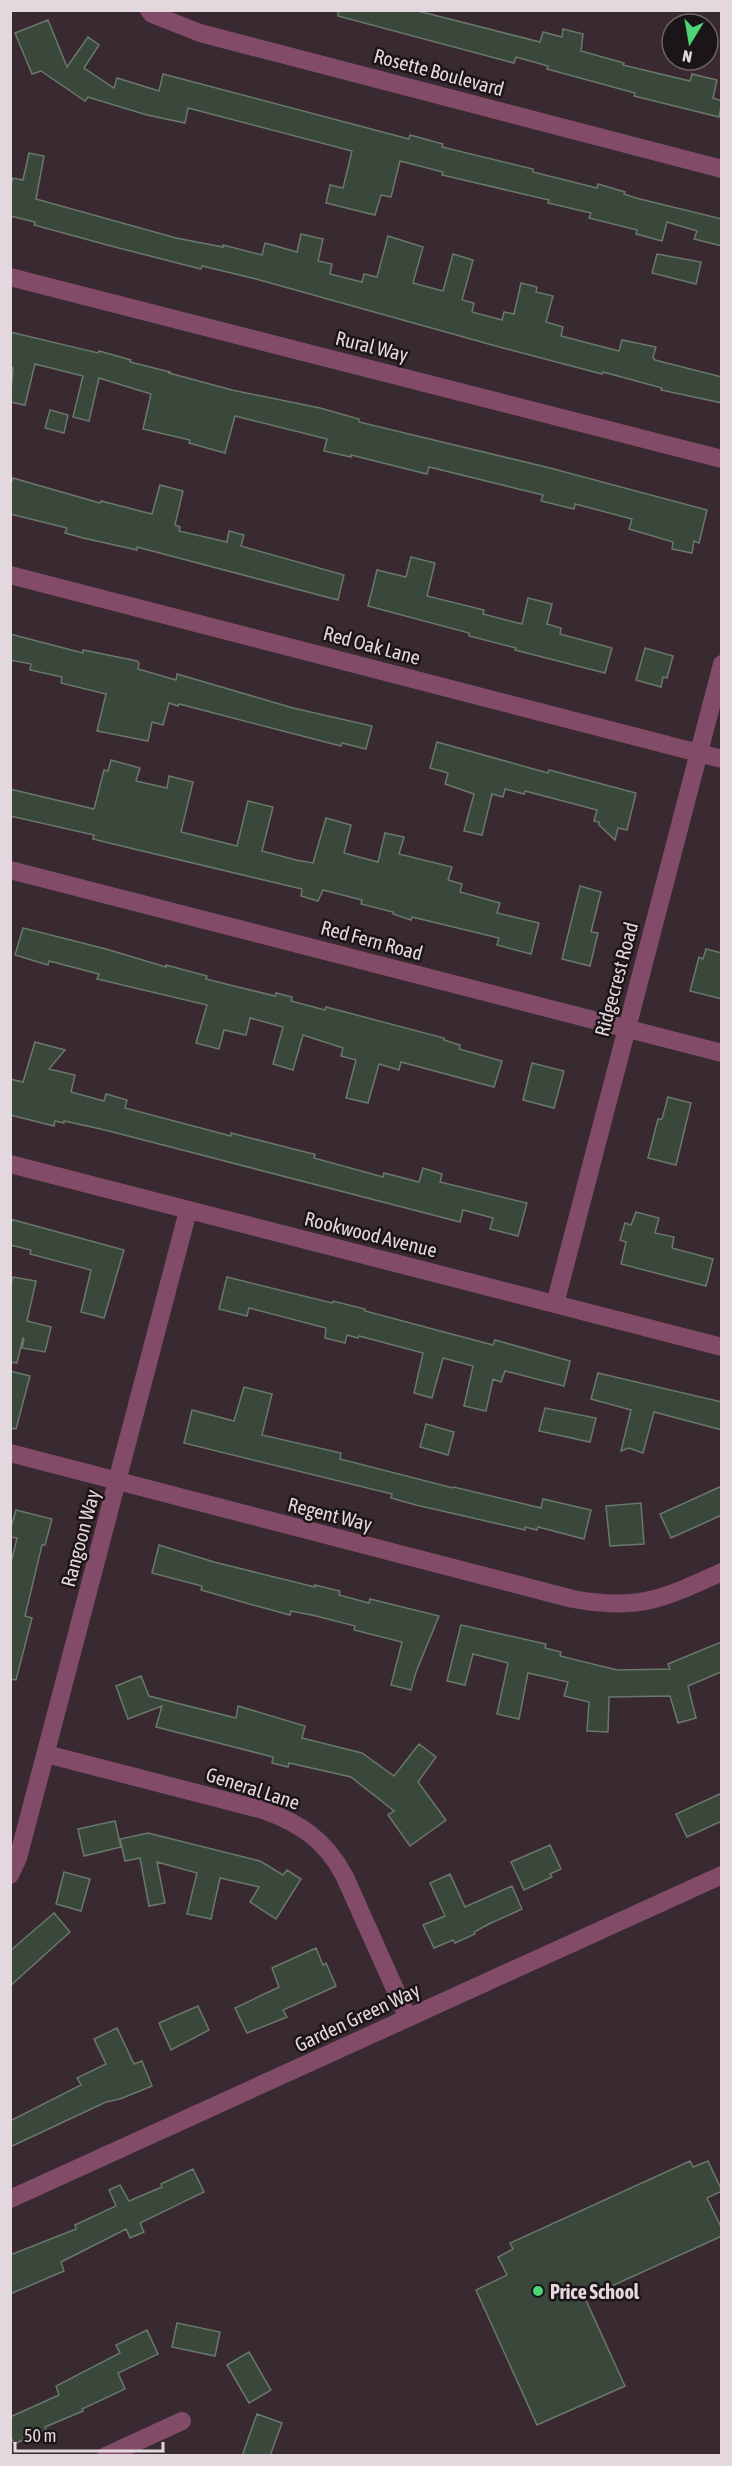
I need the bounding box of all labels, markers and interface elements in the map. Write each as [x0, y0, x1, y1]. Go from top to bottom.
north arrow [660, 12, 720, 72]
street label: Rosette Boulevard [371, 44, 507, 100]
text: N [681, 47, 693, 66]
street label: Rural Way [333, 326, 411, 366]
street label: Red Oak Lane [321, 621, 423, 669]
street label: Red Fern Road [319, 915, 425, 965]
street label: Ridgecrest Road [590, 919, 642, 1039]
street label: Rookwood Avenue [302, 1206, 440, 1262]
street label: Rangoon Way [56, 1487, 104, 1589]
street label: Regent Way [285, 1492, 375, 1536]
street label: General Lane [203, 1762, 303, 1814]
street label: Garden Green Way [291, 1978, 423, 2056]
place label: Price School [550, 2280, 640, 2303]
marker: Price School [531, 2284, 545, 2298]
scale bar [15, 2415, 164, 2453]
text: 50 m [24, 2425, 56, 2446]

